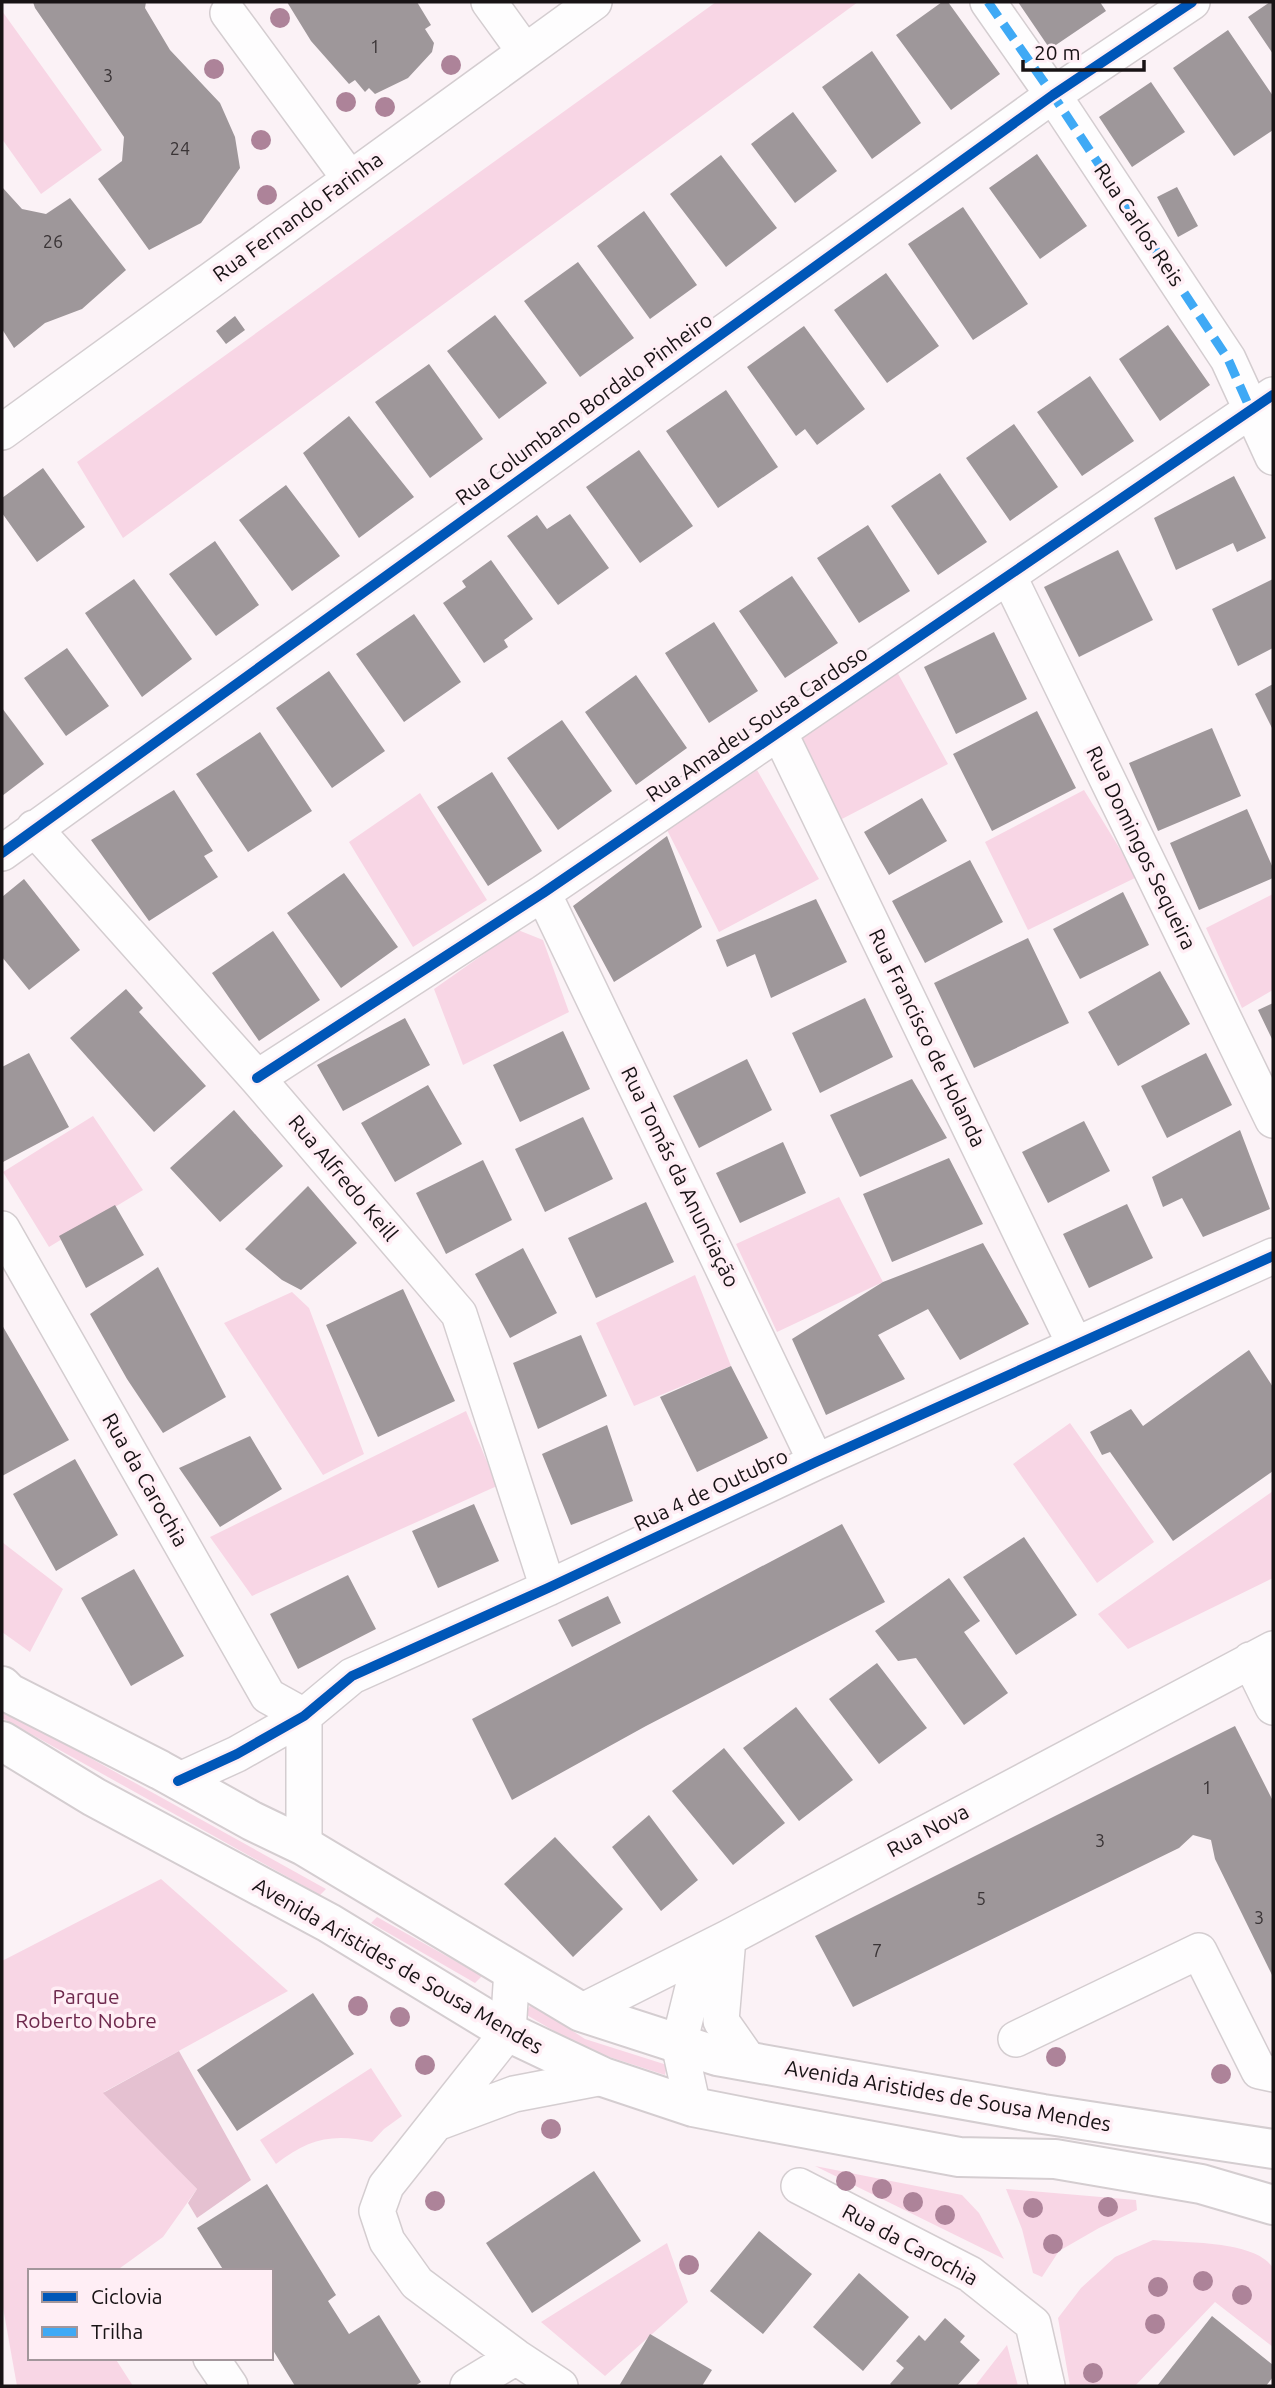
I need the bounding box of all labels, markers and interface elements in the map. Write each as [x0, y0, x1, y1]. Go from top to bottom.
scale bar [1023, 28, 1144, 72]
house number: 1 [370, 36, 380, 56]
text: 20 m [1034, 40, 1081, 64]
house number: 3 [103, 65, 113, 85]
house number: 24 [170, 138, 190, 158]
street label: Rua Fernando Farinha [208, 146, 387, 286]
street label: Rua Carlos Reis [1090, 158, 1190, 290]
house number: 26 [43, 231, 63, 251]
street label: Rua Columbano Bordalo Pinheiro [450, 307, 716, 509]
street label: Rua Amadeu Sousa Cardoso [641, 640, 872, 806]
street label: Rua Domingos Sequeira [1082, 742, 1202, 953]
street label: Rua Francisco de Holanda [865, 924, 991, 1151]
street label: Rua Tomás da Anunciação [617, 1062, 745, 1291]
street label: Rua Alfredo Keill [284, 1110, 403, 1245]
street label: Rua da Carochia [98, 1408, 194, 1551]
street label: Rua 4 de Outubro [630, 1443, 791, 1535]
house number: 1 [1202, 1777, 1212, 1797]
street label: Rua Nova [883, 1799, 972, 1862]
house number: 3 [1095, 1830, 1105, 1850]
street label: Avenida Aristides de Sousa Mendes [249, 1872, 548, 2058]
house number: 5 [976, 1888, 986, 1908]
house number: 3 [1254, 1907, 1264, 1927]
house number: 7 [872, 1940, 882, 1960]
park label: Parque Roberto Nobre [15, 1984, 157, 2032]
street label: Avenida Aristides de Sousa Mendes [783, 2054, 1113, 2136]
street label: Rua da Carochia [839, 2198, 982, 2290]
legend [28, 2269, 273, 2360]
text: Ciclovia [91, 2284, 163, 2308]
text: Trilha [91, 2319, 143, 2343]

